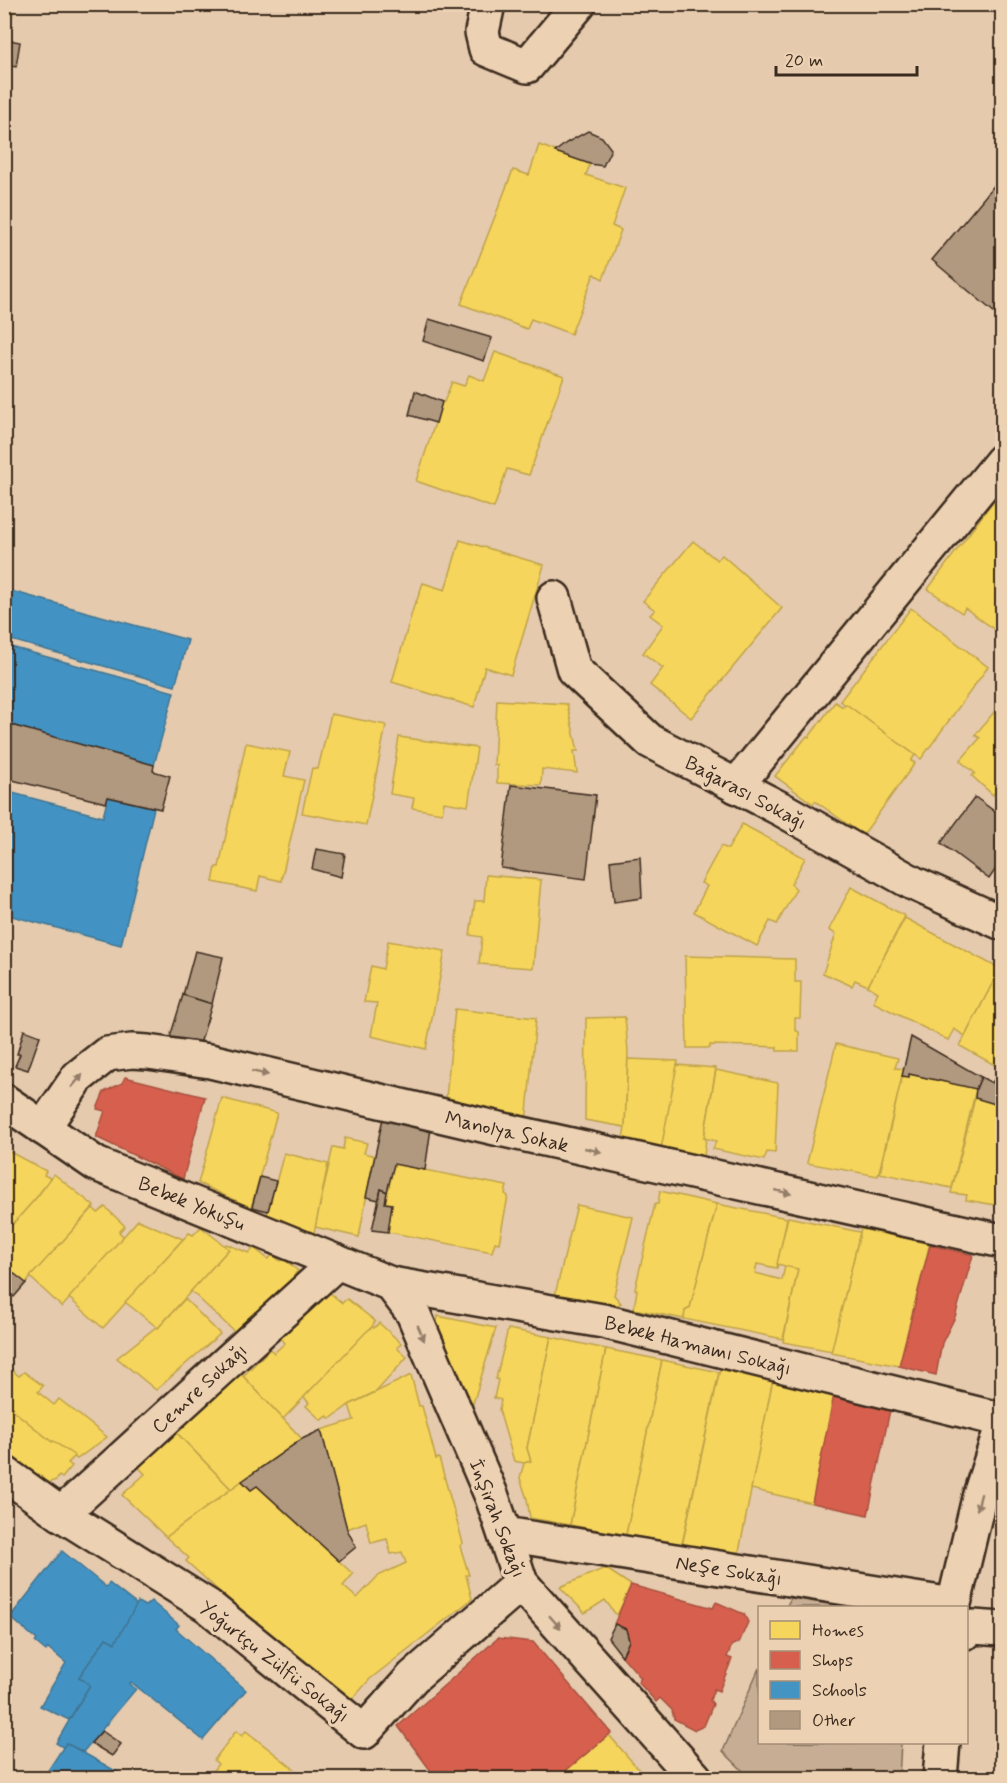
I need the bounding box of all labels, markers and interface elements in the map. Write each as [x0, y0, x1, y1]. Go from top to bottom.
scale bar [776, 39, 917, 77]
text: 20 m [785, 49, 823, 73]
street label: Bağarası Sokağı [680, 750, 811, 837]
one-way arrow [250, 1069, 269, 1079]
one-way arrow [70, 1073, 84, 1088]
street label: Manolya Sokak [442, 1105, 571, 1160]
one-way arrow [584, 1146, 603, 1155]
street label: Bebek Yokuşu [134, 1171, 249, 1238]
one-way arrow [774, 1188, 793, 1198]
street label: Bebek Hamamı Sokağı [601, 1310, 794, 1383]
one-way arrow [416, 1325, 426, 1343]
street label: Cemre Sokağı [146, 1338, 254, 1440]
street label: İnşirah Sokağı [462, 1455, 532, 1582]
one-way arrow [973, 1493, 983, 1511]
street label: Neşe Sokağı [674, 1550, 784, 1593]
street label: Yoğurtçu Zülfü Sokağı [193, 1595, 355, 1729]
legend [758, 1606, 968, 1744]
one-way arrow [549, 1614, 562, 1630]
text: Homes [812, 1619, 864, 1643]
text: Shops [812, 1649, 853, 1673]
text: Schools [812, 1679, 867, 1703]
text: Other [812, 1709, 856, 1733]

